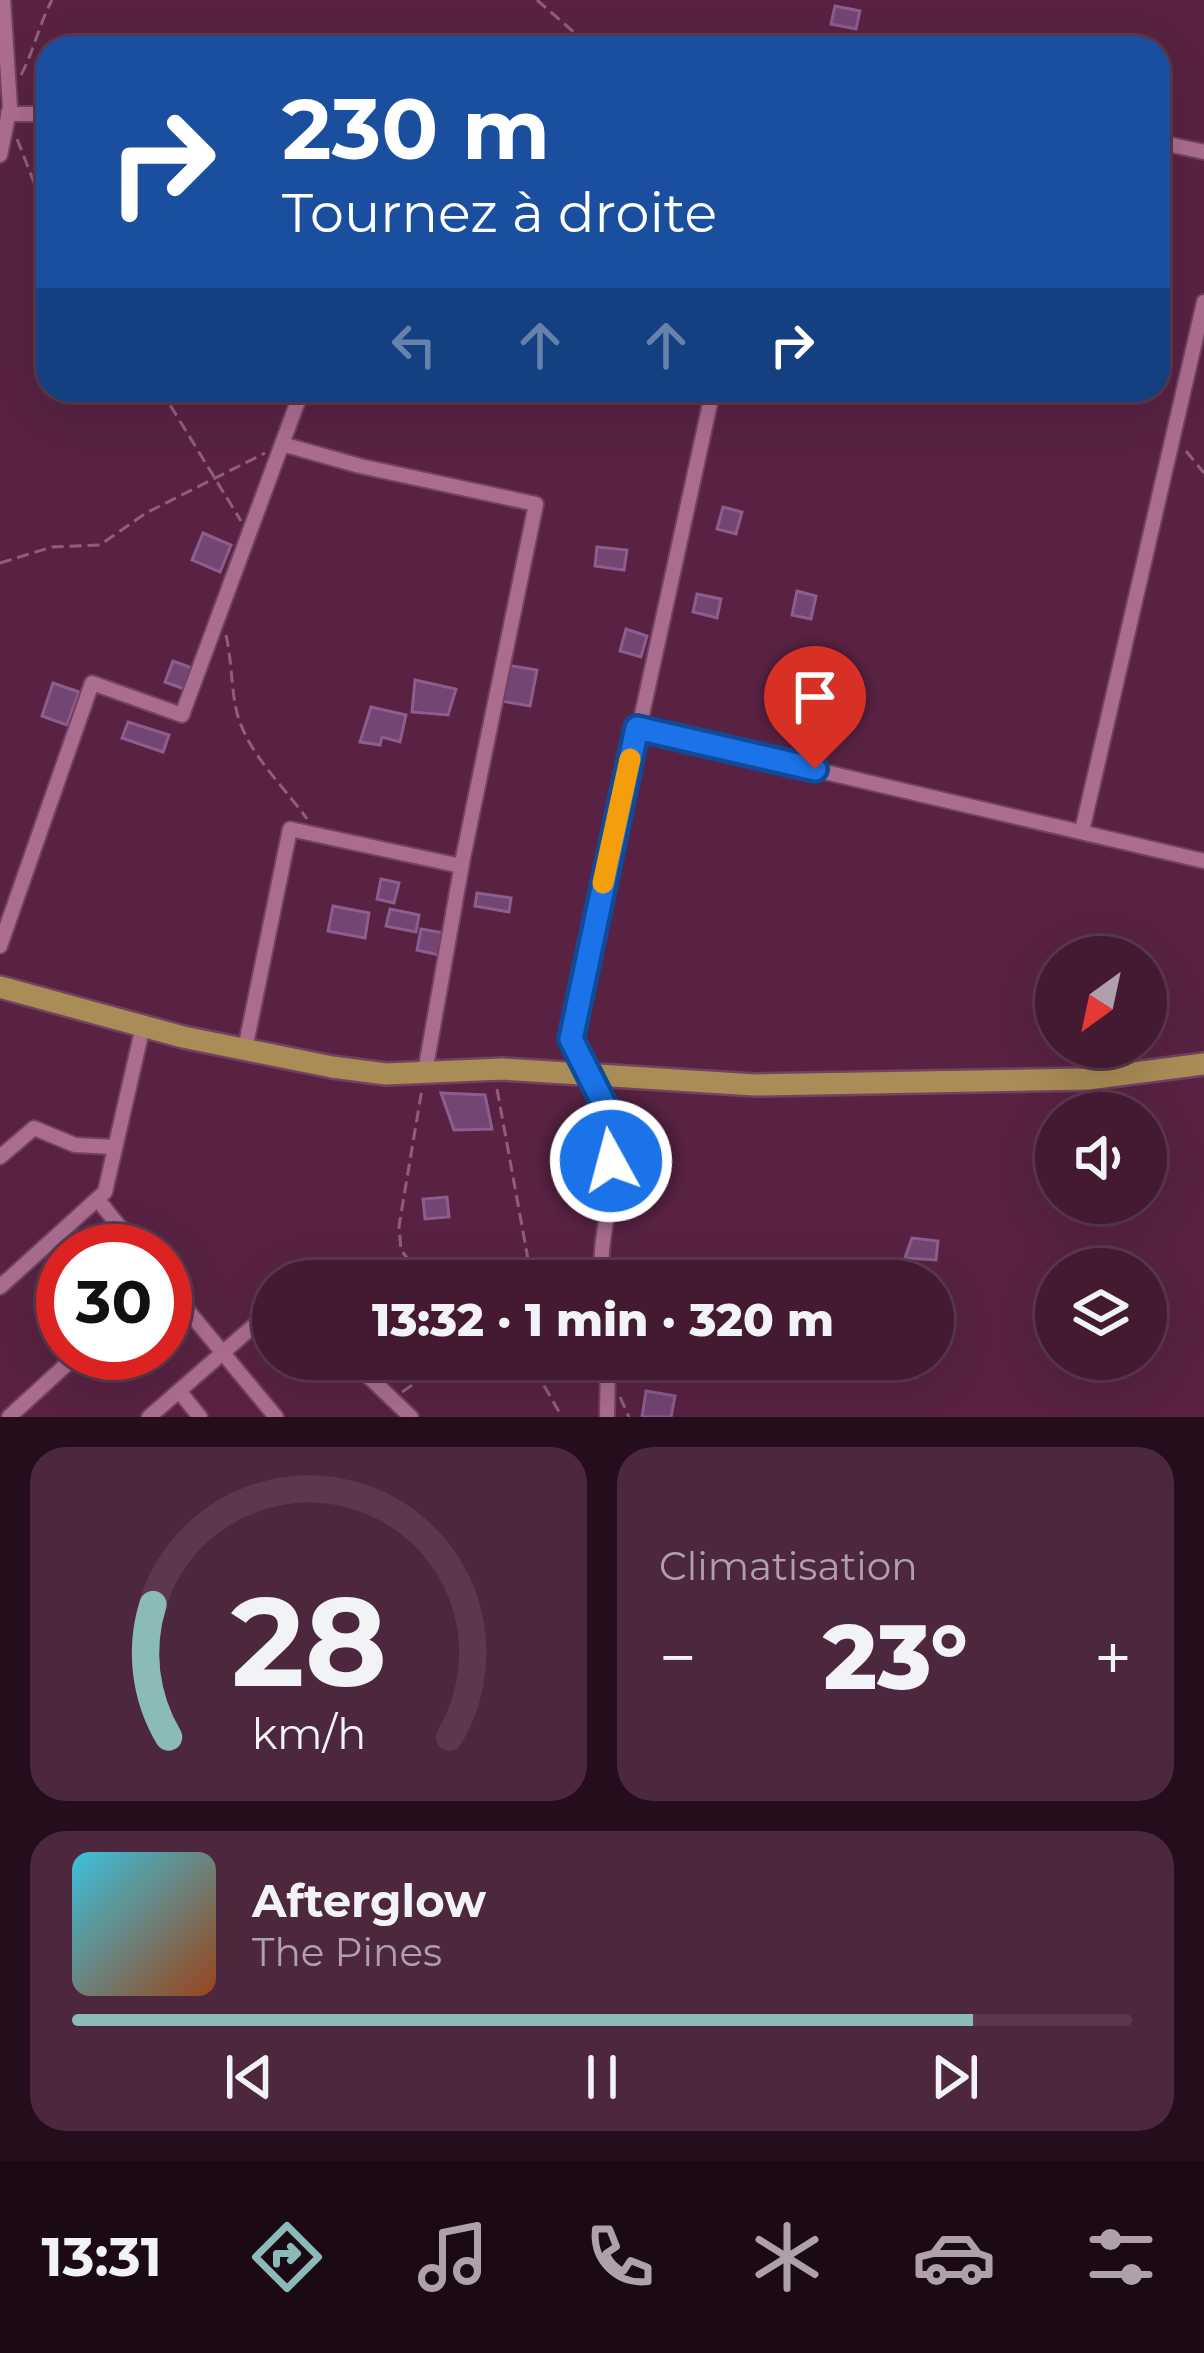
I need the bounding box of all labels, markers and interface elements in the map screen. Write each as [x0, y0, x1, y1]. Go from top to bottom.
text: 230 m [282, 78, 550, 180]
icon: right [84, 84, 240, 240]
text: Tournez à droite [282, 180, 717, 246]
icon: left [381, 312, 447, 378]
icon: ahead [507, 312, 573, 378]
icon: ahead [633, 312, 699, 378]
icon: right [759, 312, 825, 378]
pin [764, 646, 866, 769]
icon: arrive [782, 664, 848, 730]
north arrow [1035, 936, 1167, 1068]
map controls [1035, 936, 1167, 1380]
button: sound [1035, 1092, 1167, 1224]
position arrow [548, 1098, 674, 1224]
speed limit sign: 30 [36, 1224, 192, 1380]
button: layers [1035, 1248, 1167, 1380]
text: 13:32 · 1 min · 320 m [372, 1292, 834, 1347]
text: Climatisation [659, 1542, 918, 1590]
text: 28 [230, 1565, 386, 1717]
text: 23° [823, 1602, 968, 1712]
text: − [659, 1617, 697, 1698]
text: + [1094, 1617, 1132, 1698]
text: km/h [251, 1707, 366, 1760]
text: Afterglow [252, 1873, 486, 1928]
text: The Pines [252, 1928, 442, 1976]
icon: previous [216, 2044, 282, 2110]
icon: pause [569, 2044, 635, 2110]
icon: next [922, 2044, 988, 2110]
icon: directions [245, 2215, 329, 2299]
icon: music [411, 2215, 495, 2299]
icon: phone [578, 2215, 662, 2299]
icon: climate [745, 2215, 829, 2299]
icon: car [912, 2215, 996, 2299]
icon: filters [1079, 2215, 1163, 2299]
text: 13:31 [41, 2224, 162, 2290]

